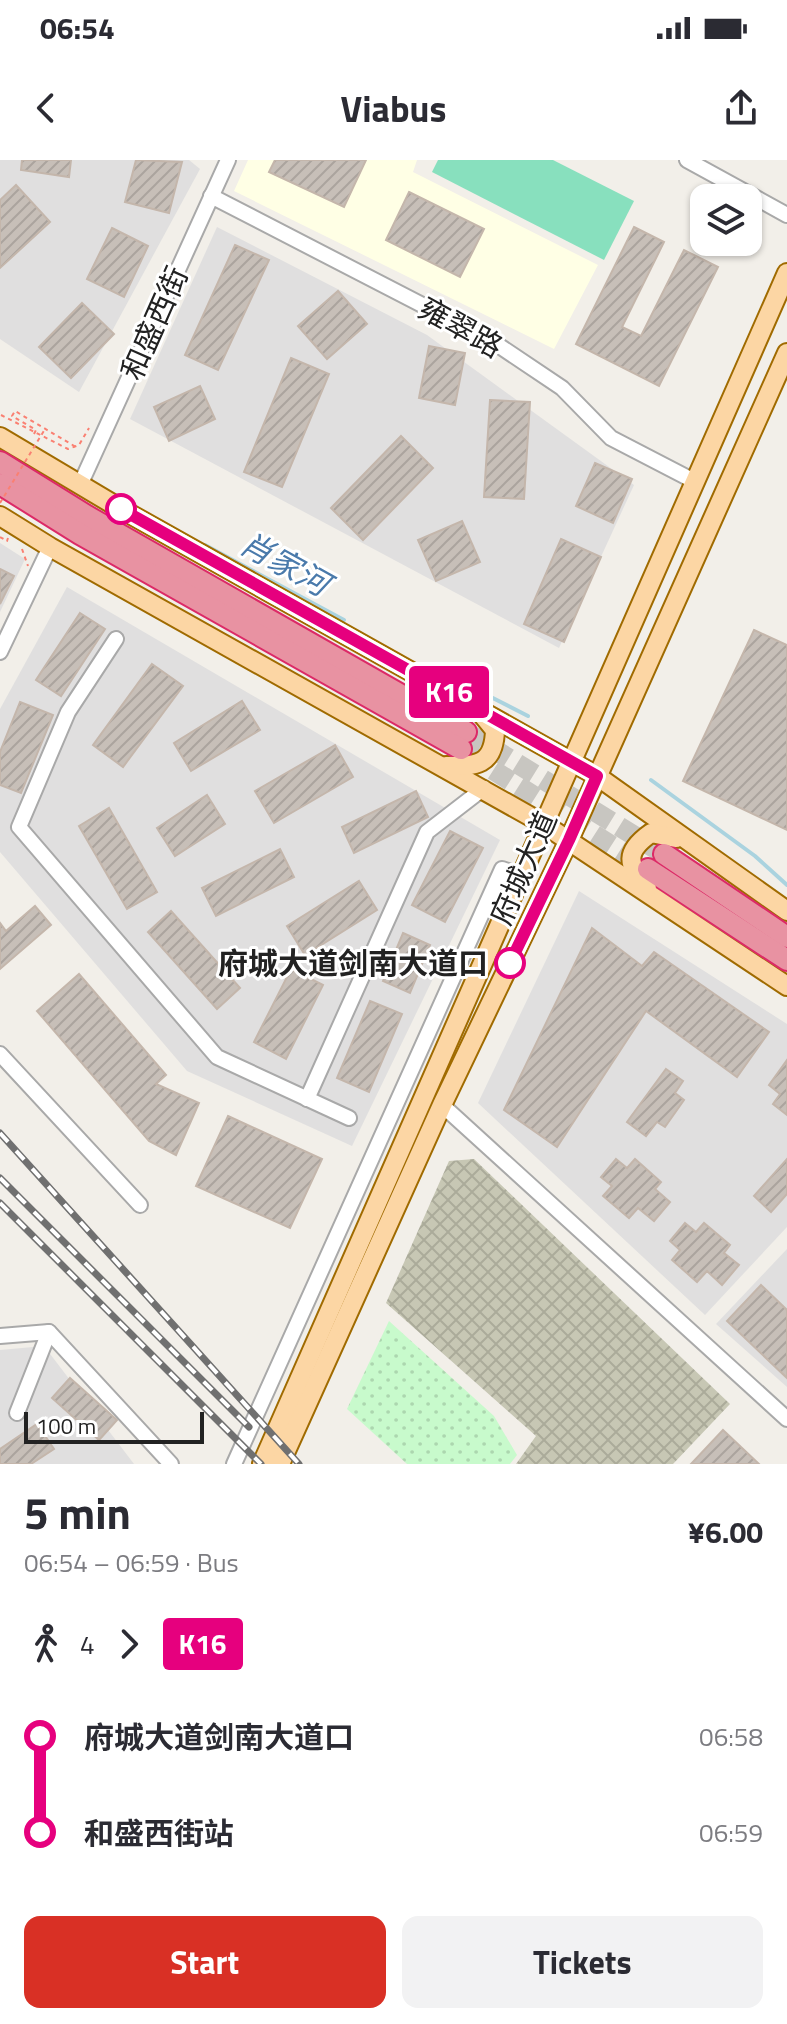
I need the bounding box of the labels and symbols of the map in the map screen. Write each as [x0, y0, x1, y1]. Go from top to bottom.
street label: 和盛西街 [109, 259, 199, 387]
street label: 雍翠路 [410, 285, 512, 369]
unlabelled marker [106, 494, 136, 524]
water label: 肖家河 [231, 519, 344, 610]
line badge: K16 [403, 666, 495, 718]
street label: 府城大道 [478, 804, 568, 932]
place label: 府城大道剑南大道口 [218, 940, 488, 986]
marker: 府城大道剑南大道口 [495, 948, 525, 978]
scale bar [24, 1408, 204, 1444]

